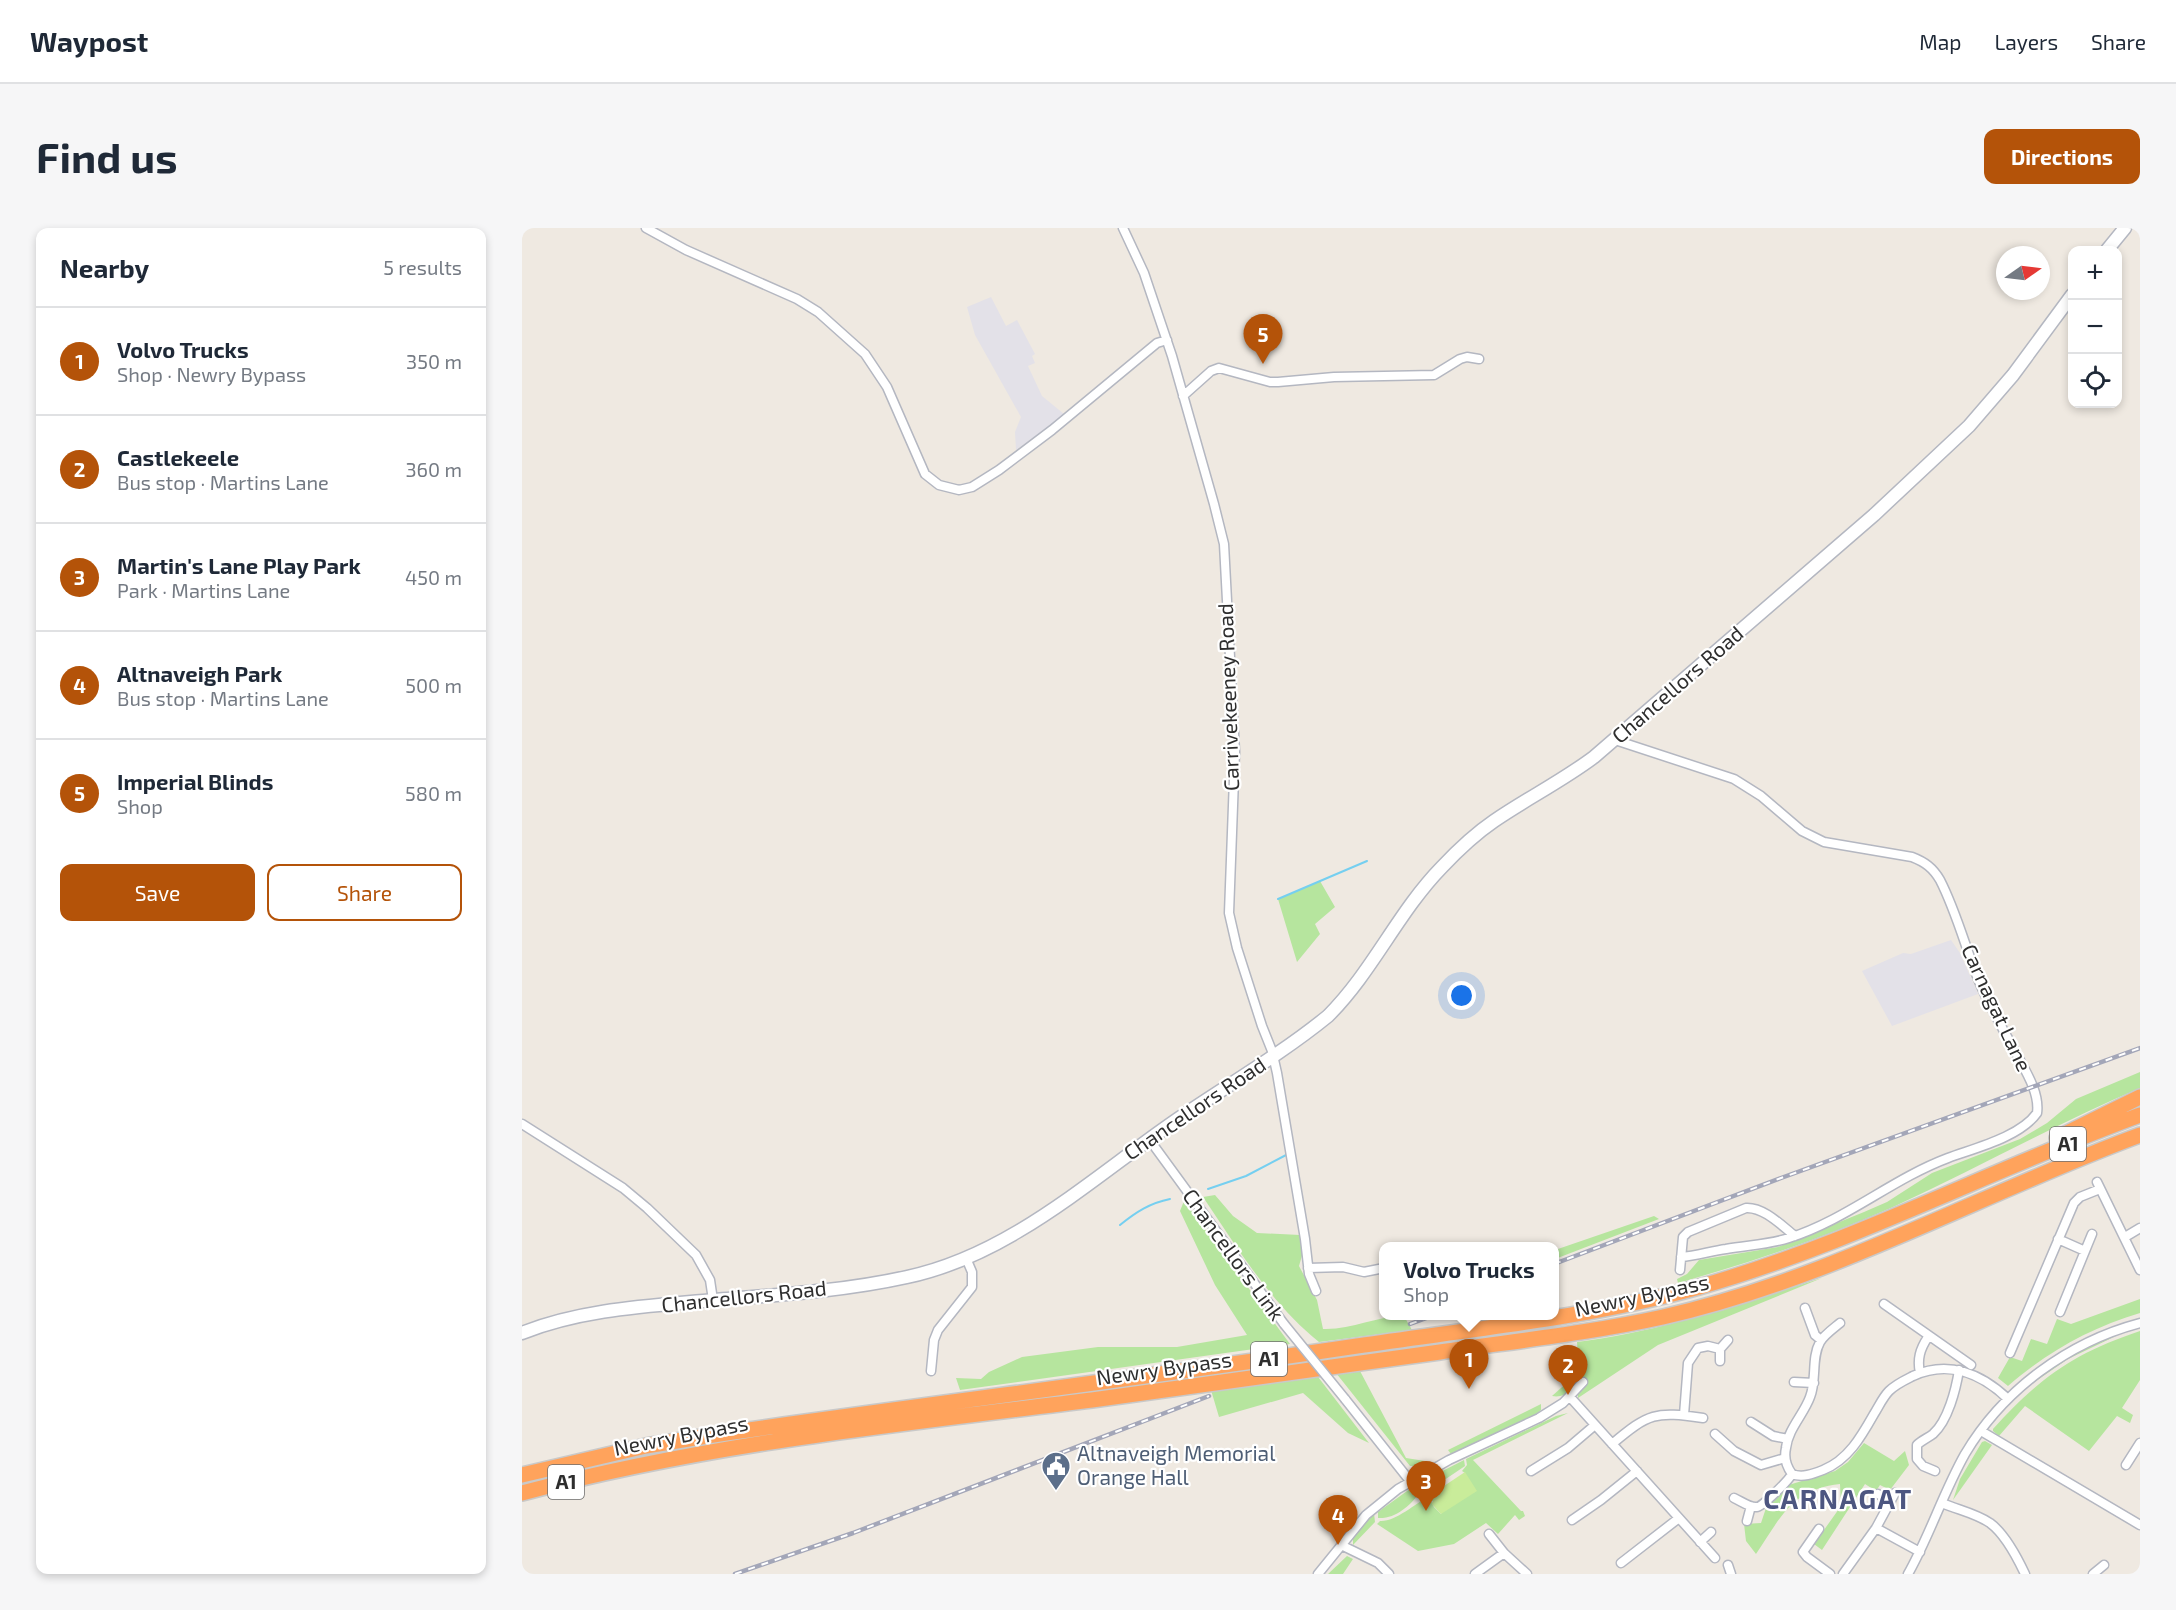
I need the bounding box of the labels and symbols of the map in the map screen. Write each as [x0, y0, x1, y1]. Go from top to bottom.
north arrow [1996, 246, 2050, 300]
pin: 5 [1244, 314, 1282, 364]
street label: Carrivekeeney Road [1212, 603, 1243, 791]
street label: Chancellors Road [1606, 620, 1748, 748]
street label: Carnagat Lane [1957, 940, 2038, 1075]
your location [1447, 981, 1476, 1010]
street label: Chancellors Road [1118, 1051, 1270, 1164]
road number: A1 [2050, 1127, 2086, 1161]
street label: Chancellors Link [1178, 1184, 1290, 1325]
street label: Newry Bypass [1572, 1268, 1711, 1321]
street label: Chancellors Road [660, 1274, 828, 1317]
pin: 1 [1450, 1340, 1488, 1389]
road number: A1 [1251, 1342, 1287, 1376]
street label: Newry Bypass [1095, 1346, 1233, 1389]
pin: 2 [1548, 1346, 1588, 1395]
street label: Newry Bypass [611, 1409, 750, 1460]
place label: Altnaveigh Memorial Orange Hall [1077, 1440, 1276, 1489]
public building icon: Altnaveigh Memorial Orange Hall [1040, 1450, 1072, 1492]
pin: 3 [1406, 1462, 1446, 1511]
road number: A1 [548, 1465, 584, 1499]
district label: CARNAGAT [1763, 1482, 1913, 1514]
pin: 4 [1318, 1496, 1358, 1545]

